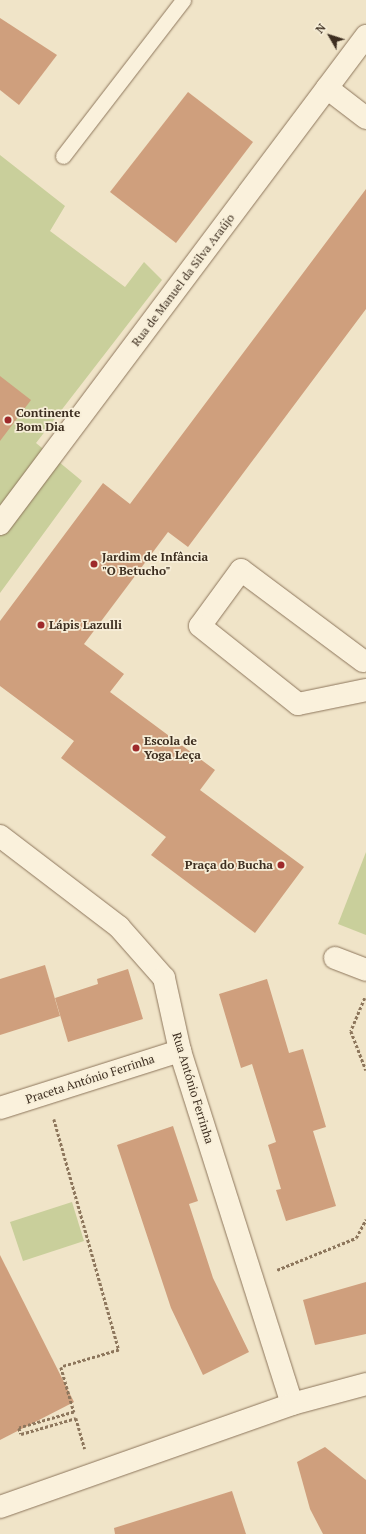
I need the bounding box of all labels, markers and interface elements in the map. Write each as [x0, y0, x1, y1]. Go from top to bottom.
north arrow [310, 16, 350, 56]
text: N [313, 21, 329, 36]
street label: Rua de Manuel da Silva Araújo [128, 211, 238, 349]
place label: Continente Bom Dia [16, 406, 80, 434]
marker: Continente Bom Dia [3, 415, 13, 425]
place label: Jardim de Infância "O Betucho" [102, 550, 208, 578]
marker: Jardim de Infância "O Betucho" [89, 559, 99, 569]
place label: Lápis Lazulli [49, 618, 122, 632]
marker: Lápis Lazulli [36, 620, 46, 630]
place label: Escola de Yoga Leça [144, 734, 201, 762]
marker: Escola de Yoga Leça [131, 743, 141, 753]
place label: Praça do Bucha [185, 858, 273, 872]
marker: Praça do Bucha [276, 860, 286, 870]
street label: Rua António Ferrinha [169, 1031, 217, 1145]
street label: Praceta António Ferrinha [24, 1051, 156, 1107]

